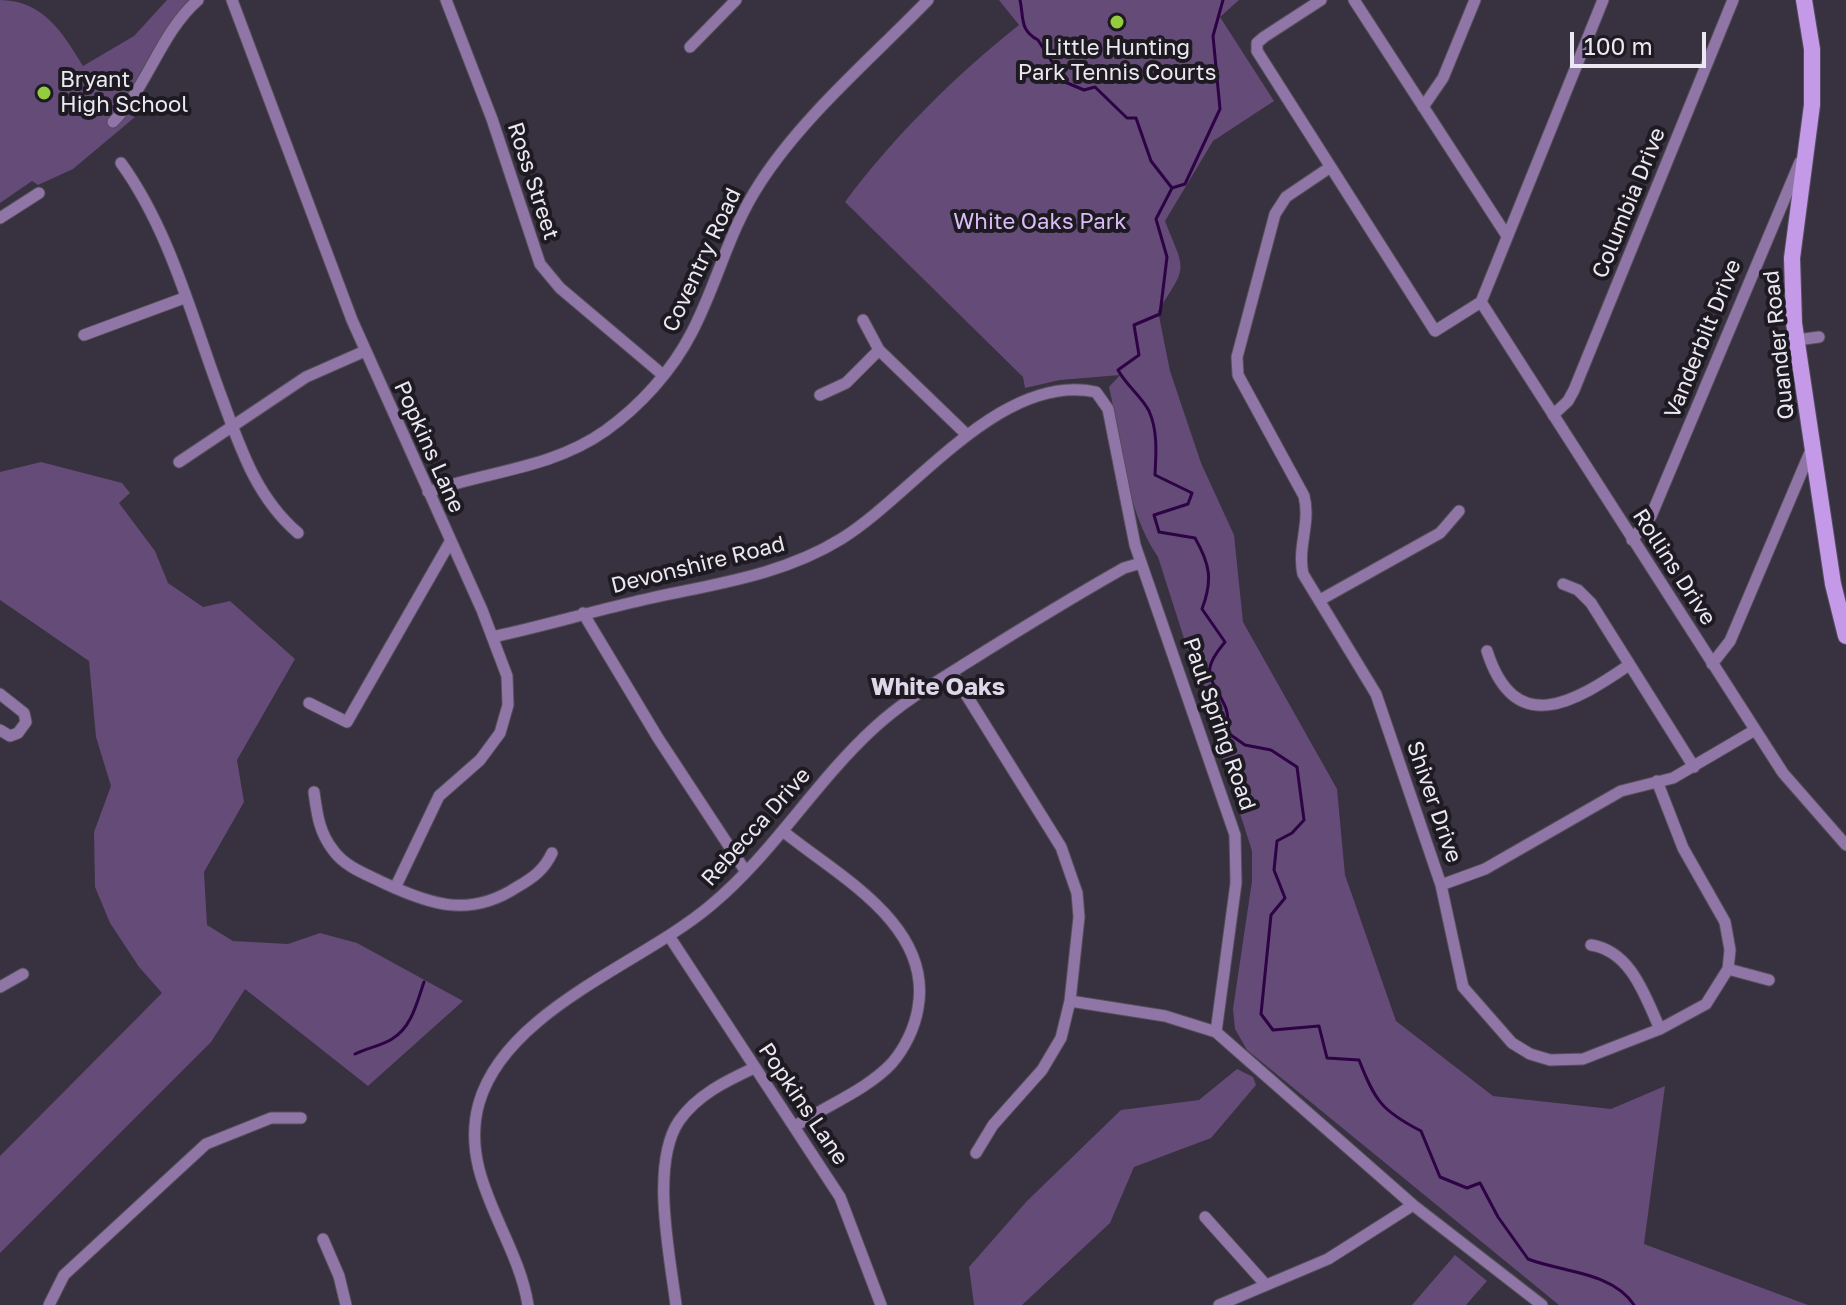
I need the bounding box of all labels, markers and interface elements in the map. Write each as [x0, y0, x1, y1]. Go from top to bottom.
marker: Little Hunting Park Tennis Courts [1108, 13, 1126, 31]
scale bar [1574, 16, 1710, 66]
text: 100 m [1584, 31, 1653, 60]
place label: Little Hunting Park Tennis Courts [1018, 35, 1216, 86]
place label: Bryant High School [60, 67, 188, 118]
marker: Bryant High School [35, 84, 53, 102]
street label: Ross Street [502, 119, 564, 243]
street label: Columbia Drive [1587, 124, 1671, 282]
street label: Coventry Road [657, 184, 747, 336]
park label: White Oaks Park [953, 209, 1127, 235]
street label: Vanderbilt Drive [1659, 256, 1747, 422]
street label: Quander Road [1758, 269, 1800, 421]
street label: Popkins Lane [388, 377, 470, 517]
street label: Rollins Drive [1627, 504, 1721, 630]
street label: Devonshire Road [608, 531, 788, 599]
street label: Paul Spring Road [1177, 634, 1261, 814]
district label: White Oaks [871, 673, 1005, 701]
street label: Shiver Drive [1401, 738, 1467, 866]
street label: Rebecca Drive [696, 762, 816, 892]
street label: Popkins Lane [753, 1038, 853, 1170]

